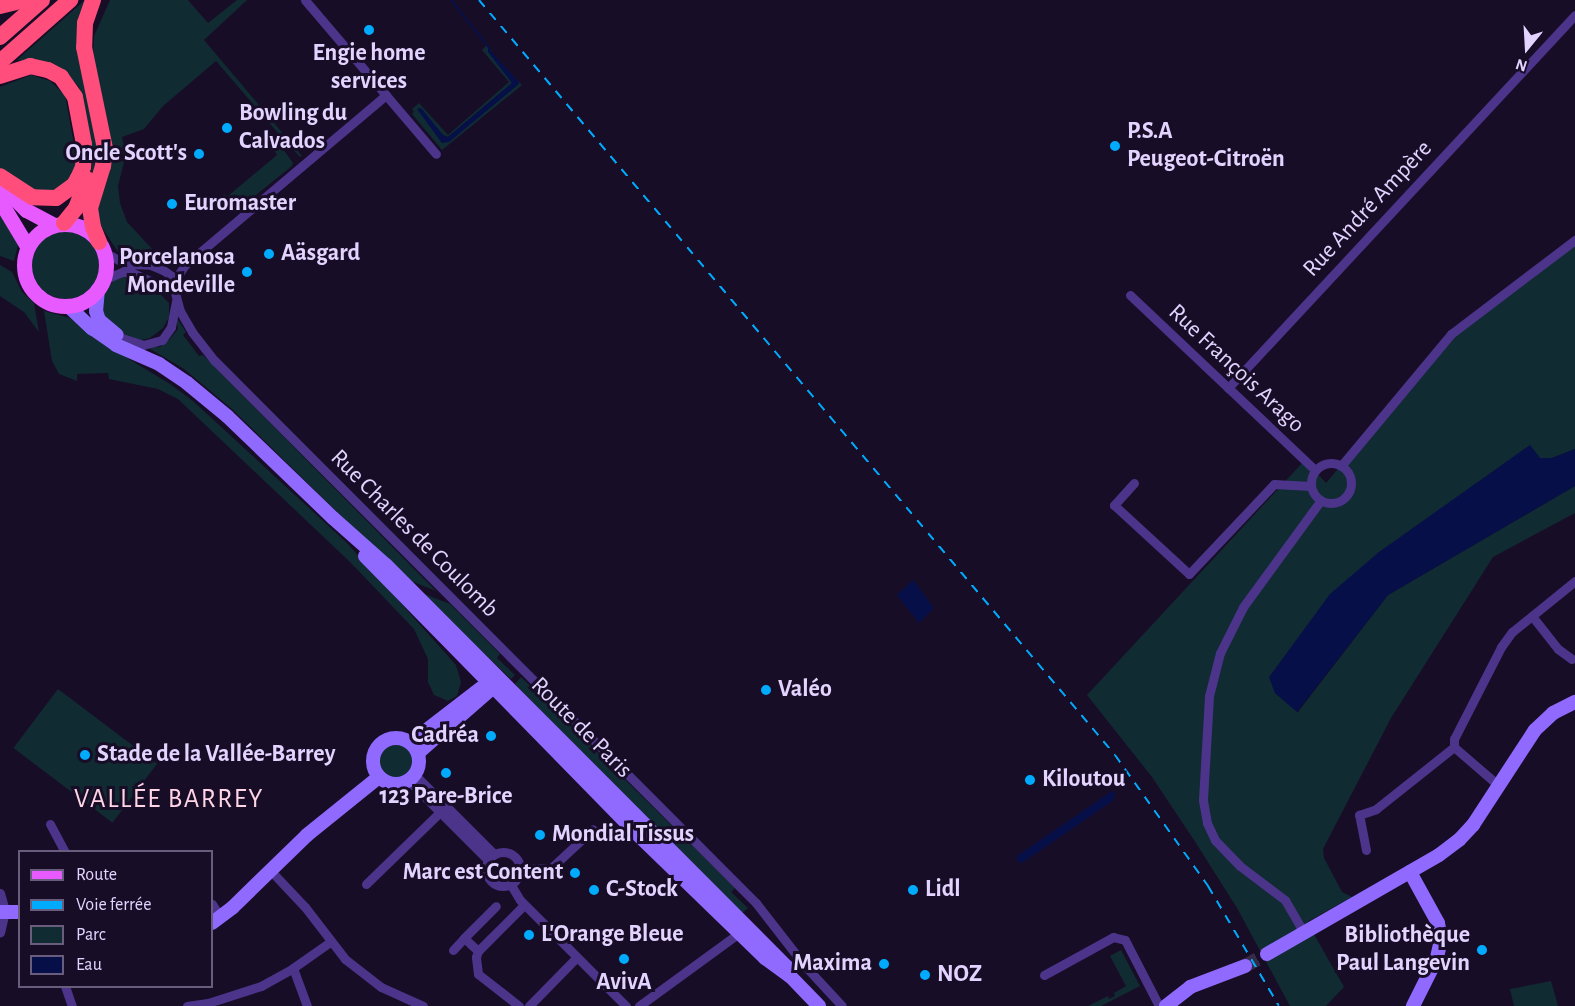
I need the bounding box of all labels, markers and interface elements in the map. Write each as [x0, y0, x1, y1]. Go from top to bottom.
north arrow [1497, 18, 1557, 78]
marker: Engie home services [362, 23, 376, 37]
place label: Engie home services [312, 40, 426, 96]
text: N [1514, 56, 1529, 74]
place label: Bowling du Calvados [239, 100, 347, 156]
place label: P.S.A Peugeot-Citroën [1127, 118, 1285, 174]
marker: Bowling du Calvados [220, 121, 234, 135]
street label: Rue André Ampère [1297, 135, 1439, 283]
marker: P.S.A Peugeot-Citroën [1108, 139, 1122, 153]
place label: Oncle Scott's [65, 140, 187, 168]
marker: Oncle Scott's [192, 147, 206, 161]
place label: Euromaster [184, 190, 296, 218]
marker: Euromaster [165, 197, 179, 211]
place label: Aäsgard [281, 240, 360, 268]
place label: Porcelanosa Mondeville [119, 244, 235, 300]
marker: Aäsgard [262, 247, 276, 261]
marker: Porcelanosa Mondeville [240, 265, 254, 279]
street label: Rue François Arago [1162, 299, 1310, 439]
street label: Rue Charles de Coulomb [324, 444, 504, 624]
street label: Route de Paris [524, 671, 638, 785]
place label: Valéo [778, 676, 832, 704]
marker: Valéo [759, 683, 773, 697]
place label: Cadréa [411, 722, 479, 750]
marker: Cadréa [484, 729, 498, 743]
place label: Stade de la Vallée-Barrey [97, 741, 335, 769]
marker: Stade de la Vallée-Barrey [78, 748, 92, 762]
marker: 123 Pare-Brice [439, 766, 453, 780]
place label: Kiloutou [1042, 766, 1125, 794]
marker: Kiloutou [1023, 773, 1037, 787]
district label: VALLÉE BARREY [74, 783, 264, 815]
place label: 123 Pare-Brice [379, 783, 513, 811]
place label: Mondial Tissus [552, 821, 694, 849]
marker: Mondial Tissus [533, 828, 547, 842]
legend [18, 850, 213, 988]
place label: Marc est Content [403, 859, 563, 887]
text: Route [76, 866, 117, 884]
marker: Marc est Content [568, 866, 582, 880]
place label: C-Stock [606, 876, 678, 904]
place label: Lidl [925, 876, 961, 904]
marker: C-Stock [587, 883, 601, 897]
marker: Lidl [906, 883, 920, 897]
text: Voie ferrée [76, 896, 151, 914]
place label: L'Orange Bleue [541, 921, 684, 949]
place label: Bibliothèque Paul Langevin [1336, 922, 1470, 978]
text: Parc [76, 926, 106, 944]
marker: L'Orange Bleue [522, 928, 536, 942]
marker: Bibliothèque Paul Langevin [1475, 943, 1489, 957]
place label: Maxima [793, 950, 872, 978]
marker: AvivA [617, 952, 631, 966]
text: Eau [76, 956, 102, 974]
marker: Maxima [877, 957, 891, 971]
place label: NOZ [937, 961, 982, 989]
marker: NOZ [918, 968, 932, 982]
place label: AvivA [596, 969, 652, 997]

